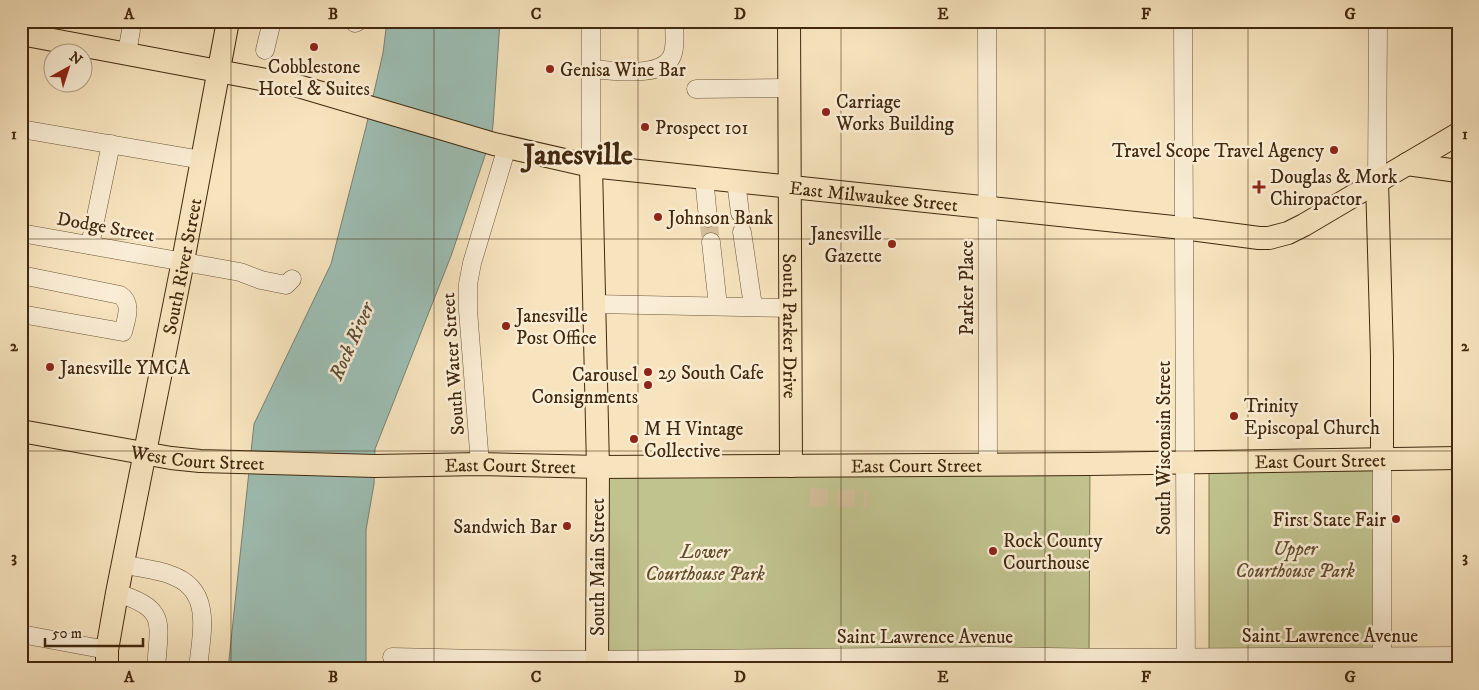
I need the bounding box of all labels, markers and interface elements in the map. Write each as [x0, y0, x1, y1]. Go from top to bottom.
text: A [123, 4, 135, 24]
text: B [328, 4, 338, 24]
text: C [531, 4, 541, 24]
text: D [734, 4, 746, 24]
text: E [937, 4, 949, 24]
text: F [1141, 4, 1151, 24]
text: G [1344, 4, 1356, 24]
marker: Cobblestone Hotel & Suites [308, 41, 320, 53]
north arrow [42, 42, 92, 92]
text: N [65, 48, 86, 70]
place label: Cobblestone Hotel & Suites [258, 56, 370, 101]
place label: Genisa Wine Bar [560, 59, 686, 82]
marker: Genisa Wine Bar [544, 63, 556, 75]
place label: Carriage Works Building [835, 91, 955, 136]
marker: Carriage Works Building [820, 106, 832, 118]
place label: Prospect 101 [655, 117, 748, 140]
marker: Prospect 101 [639, 121, 651, 133]
text: 1 [11, 124, 17, 144]
text: 1 [1462, 124, 1468, 144]
district label: Janesville [520, 138, 633, 174]
place label: Travel Scope Travel Agency [1112, 140, 1325, 163]
marker: Travel Scope Travel Agency [1328, 144, 1340, 156]
place label: Douglas & Mork Chiropactor [1270, 166, 1398, 211]
street label: East Milwaukee Street [788, 177, 959, 217]
marker: Douglas & Mork Chiropactor [1252, 180, 1266, 194]
street label: South River Street [159, 196, 208, 337]
place label: Johnson Bank [666, 207, 774, 230]
street label: Dodge Street [55, 208, 156, 247]
marker: Johnson Bank [652, 211, 664, 223]
place label: Janesville Gazette [808, 223, 882, 268]
marker: Janesville Gazette [886, 238, 898, 250]
street label: Parker Place [956, 240, 979, 336]
street label: South Parker Drive [777, 253, 801, 399]
street label: South Water Street [437, 292, 470, 436]
water label: Rock River [324, 297, 381, 385]
place label: Janesville Post Office [514, 305, 597, 350]
marker: Janesville Post Office [500, 320, 512, 332]
text: 2 [10, 336, 19, 356]
text: 2 [1461, 336, 1470, 356]
place label: Janesville YMCA [58, 357, 191, 380]
marker: Janesville YMCA [44, 361, 56, 373]
street label: South Wisconsin Street [1153, 361, 1176, 535]
place label: 29 South Cafe [658, 362, 764, 385]
place label: Carousel Consignments [531, 364, 638, 409]
marker: 29 South Cafe [642, 366, 654, 378]
marker: Carousel Consignments [642, 379, 654, 391]
place label: Trinity Episcopal Church [1244, 395, 1380, 440]
marker: Trinity Episcopal Church [1228, 410, 1240, 422]
place label: M H Vintage Collective [644, 418, 743, 463]
marker: M H Vintage Collective [628, 433, 640, 445]
street label: West Court Street [128, 441, 265, 476]
street label: East Court Street [1254, 449, 1386, 474]
street label: East Court Street [444, 454, 576, 479]
street label: East Court Street [851, 455, 982, 478]
street label: South Main Street [587, 498, 610, 636]
place label: First State Fair [1273, 509, 1386, 532]
marker: First State Fair [1390, 513, 1402, 525]
place label: Sandwich Bar [453, 516, 557, 539]
marker: Sandwich Bar [561, 520, 573, 532]
place label: Rock County Courthouse [1003, 530, 1103, 575]
park label: Upper Courthouse Park [1235, 538, 1355, 583]
park label: Lower Courthouse Park [645, 541, 765, 586]
marker: Rock County Courthouse [987, 545, 999, 557]
text: 3 [11, 547, 17, 567]
text: 3 [1462, 547, 1468, 567]
scale bar [45, 615, 142, 647]
text: 50 m [52, 624, 82, 643]
street label: Saint Lawrence Avenue [1242, 625, 1418, 648]
street label: Saint Lawrence Avenue [837, 626, 1013, 649]
text: A [123, 667, 135, 687]
text: B [328, 667, 338, 687]
text: C [531, 667, 541, 687]
text: D [734, 667, 746, 687]
text: E [937, 667, 949, 687]
text: F [1141, 667, 1151, 687]
text: G [1344, 667, 1356, 687]

